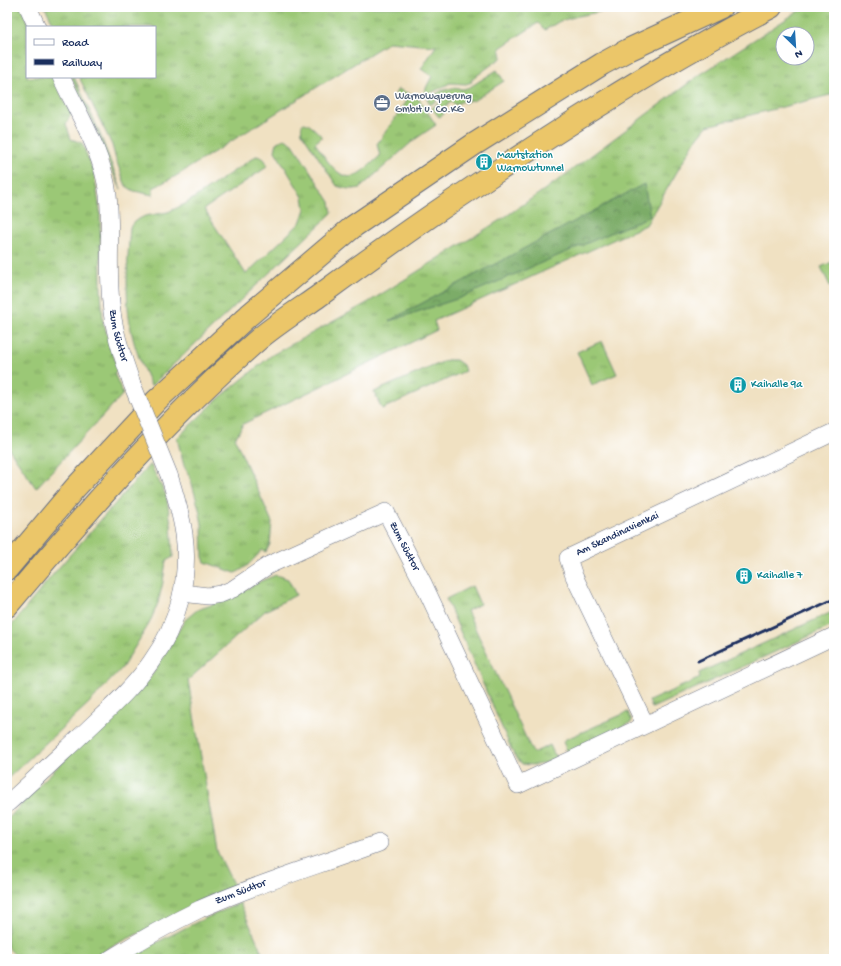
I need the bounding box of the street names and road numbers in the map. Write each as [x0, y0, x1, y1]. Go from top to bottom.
street label: Zum Südtor [106, 309, 130, 364]
street label: Am Skandinavienkai [574, 510, 661, 559]
street label: Zum Südtor [386, 520, 422, 574]
street label: Zum Südtor [213, 877, 269, 908]

